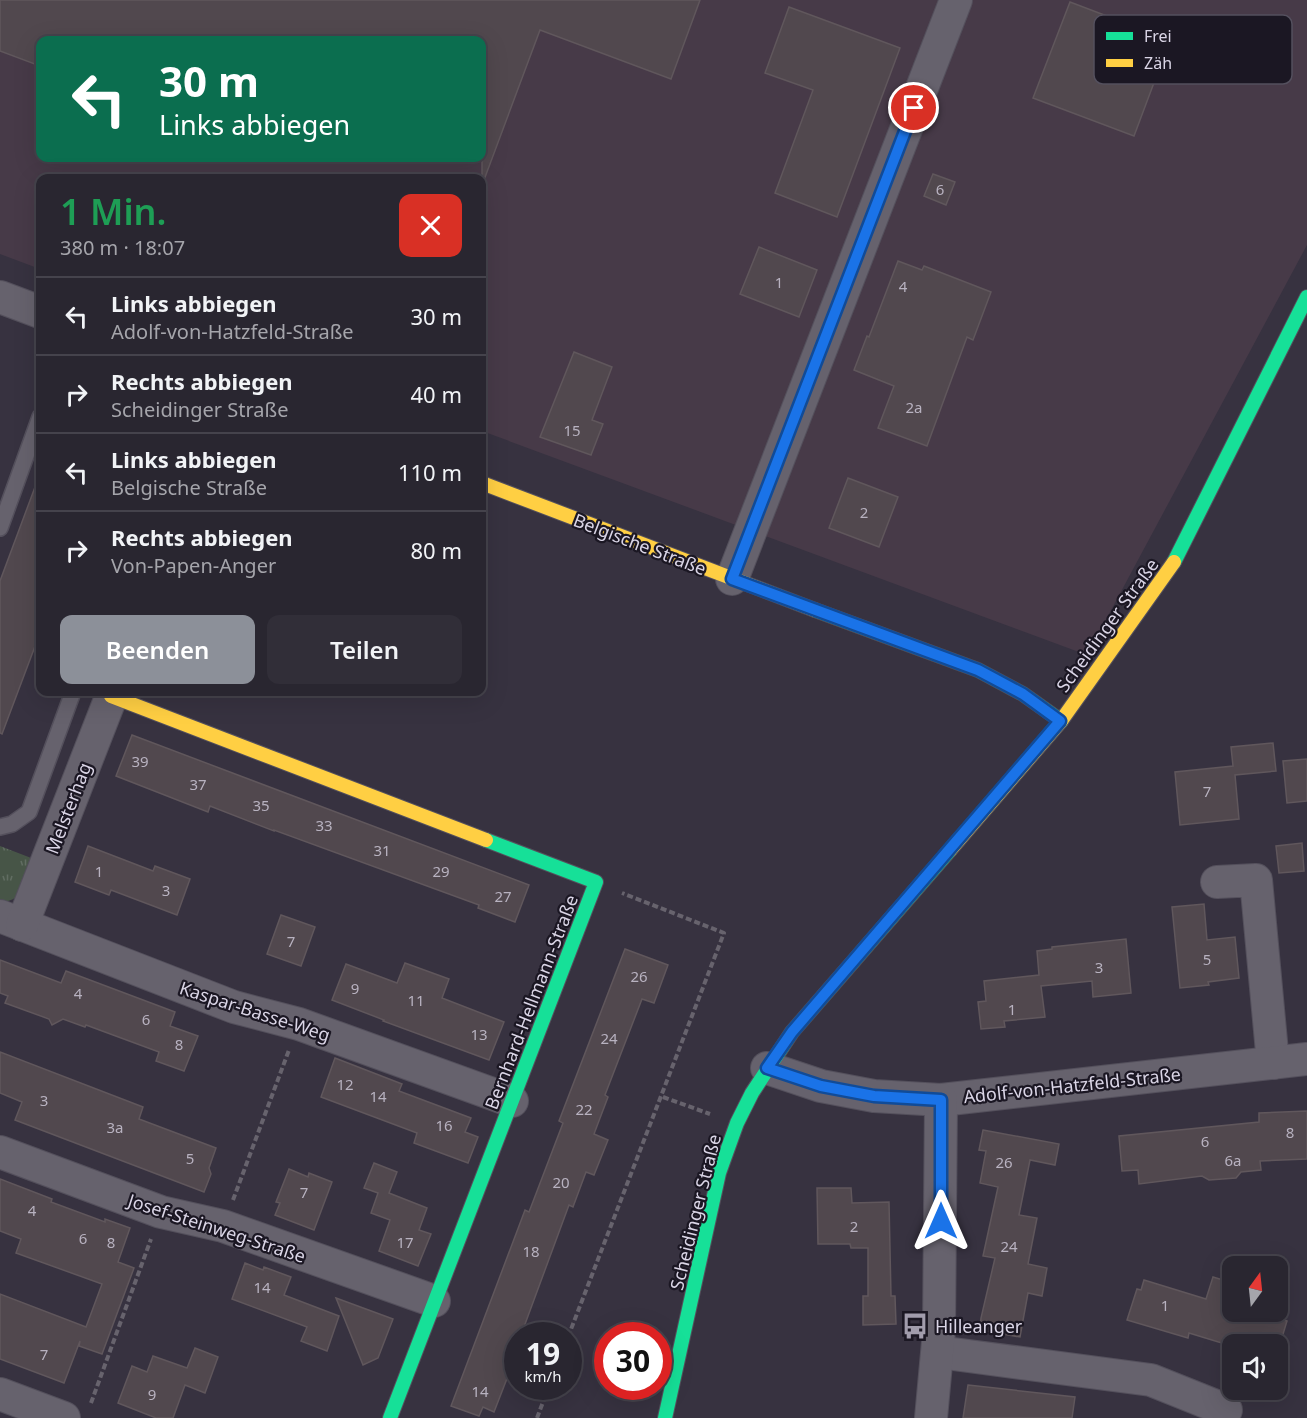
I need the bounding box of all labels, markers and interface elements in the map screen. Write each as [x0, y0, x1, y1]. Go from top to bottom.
legend [1094, 15, 1292, 84]
text: Frei [1144, 25, 1172, 47]
text: 30 m [159, 52, 259, 109]
text: Zäh [1144, 52, 1172, 74]
icon: left [60, 60, 138, 138]
pin [888, 82, 939, 133]
icon: arrive [897, 91, 930, 124]
text: Links abbiegen [159, 106, 350, 143]
house number: 6 [936, 179, 944, 199]
text: 1 Min. [60, 187, 167, 236]
button: close [399, 194, 462, 257]
text: 380 m · 18:07 [60, 234, 185, 261]
house number: 1 [775, 272, 783, 292]
house number: 4 [899, 276, 908, 296]
text: Links abbiegen [111, 288, 277, 318]
icon: left [60, 300, 93, 333]
text: 30 m [411, 301, 462, 331]
text: Adolf-von-Hatzfeld-Straße [111, 318, 354, 345]
text: Rechts abbiegen [111, 366, 293, 396]
icon: right [60, 378, 93, 411]
text: 40 m [411, 379, 462, 409]
text: Scheidinger Straße [111, 396, 288, 423]
house number: 2a [906, 397, 923, 417]
house number: 15 [563, 420, 581, 440]
text: Links abbiegen [111, 444, 277, 474]
icon: left [60, 456, 93, 489]
text: 110 m [398, 457, 462, 487]
text: Belgische Straße [111, 474, 267, 501]
house number: 2 [860, 502, 868, 522]
street label: Belgische Straße [570, 508, 710, 580]
text: Rechts abbiegen [111, 522, 293, 552]
icon: right [60, 534, 93, 567]
text: 80 m [411, 535, 462, 565]
text: Von-Papen-Anger [111, 552, 276, 579]
street label: Scheidinger Straße [1050, 553, 1164, 697]
button: Beenden [60, 615, 255, 684]
button: Teilen [267, 615, 462, 684]
house number: 39 [131, 751, 149, 771]
street label: Melsterhag [40, 759, 96, 857]
house number: 37 [189, 774, 207, 794]
house number: 7 [1203, 781, 1211, 801]
house number: 35 [252, 795, 270, 815]
house number: 33 [315, 815, 333, 835]
house number: 31 [373, 840, 391, 860]
house number: 1 [95, 861, 103, 881]
house number: 29 [432, 861, 450, 881]
house number: 3 [162, 880, 170, 900]
house number: 27 [494, 886, 512, 906]
street label: Bernhard-Hellmann-Straße [479, 891, 583, 1113]
house number: 7 [287, 931, 295, 951]
house number: 5 [1203, 949, 1211, 969]
house number: 3 [1095, 957, 1103, 977]
house number: 26 [630, 966, 648, 986]
street label: Kaspar-Basse-Weg [177, 975, 333, 1047]
house number: 9 [351, 978, 359, 998]
house number: 4 [74, 983, 83, 1003]
house number: 11 [407, 990, 425, 1010]
house number: 1 [1008, 999, 1016, 1019]
house number: 6 [142, 1009, 150, 1029]
house number: 13 [470, 1024, 488, 1044]
house number: 24 [600, 1028, 618, 1048]
house number: 8 [175, 1034, 183, 1054]
street label: Adolf-von-Hatzfeld-Straße [962, 1062, 1182, 1108]
house number: 12 [336, 1074, 354, 1094]
house number: 14 [369, 1086, 387, 1106]
house number: 3 [40, 1090, 48, 1110]
house number: 22 [575, 1099, 593, 1119]
house number: 16 [435, 1115, 453, 1135]
house number: 3a [107, 1117, 124, 1137]
house number: 8 [1286, 1122, 1294, 1142]
house number: 6 [1201, 1131, 1209, 1151]
street label: Scheidinger Straße [664, 1132, 726, 1292]
house number: 5 [186, 1148, 194, 1168]
house number: 6a [1225, 1150, 1242, 1170]
house number: 26 [995, 1152, 1013, 1172]
house number: 20 [552, 1172, 570, 1192]
house number: 7 [300, 1182, 308, 1202]
street label: Josef-Steinweg-Straße [123, 1187, 309, 1268]
position arrow [909, 1189, 973, 1253]
house number: 4 [28, 1200, 37, 1220]
house number: 2 [850, 1216, 858, 1236]
house number: 6 [79, 1228, 87, 1248]
house number: 8 [107, 1232, 115, 1252]
house number: 17 [396, 1232, 414, 1252]
house number: 24 [1000, 1236, 1018, 1256]
house number: 18 [522, 1241, 540, 1261]
north arrow [1222, 1256, 1288, 1322]
map controls [1222, 1256, 1288, 1400]
house number: 14 [253, 1277, 271, 1297]
house number: 1 [1161, 1295, 1169, 1315]
bus stop icon: Hilleanger [900, 1311, 930, 1341]
place label: Hilleanger [935, 1314, 1023, 1338]
speed limit sign: 30 [594, 1322, 672, 1400]
text: 19 [526, 1333, 560, 1374]
button: sound [1222, 1334, 1288, 1400]
house number: 7 [40, 1344, 48, 1364]
text: km/h [525, 1366, 561, 1386]
house number: 14 [471, 1381, 489, 1401]
house number: 9 [148, 1384, 156, 1404]

